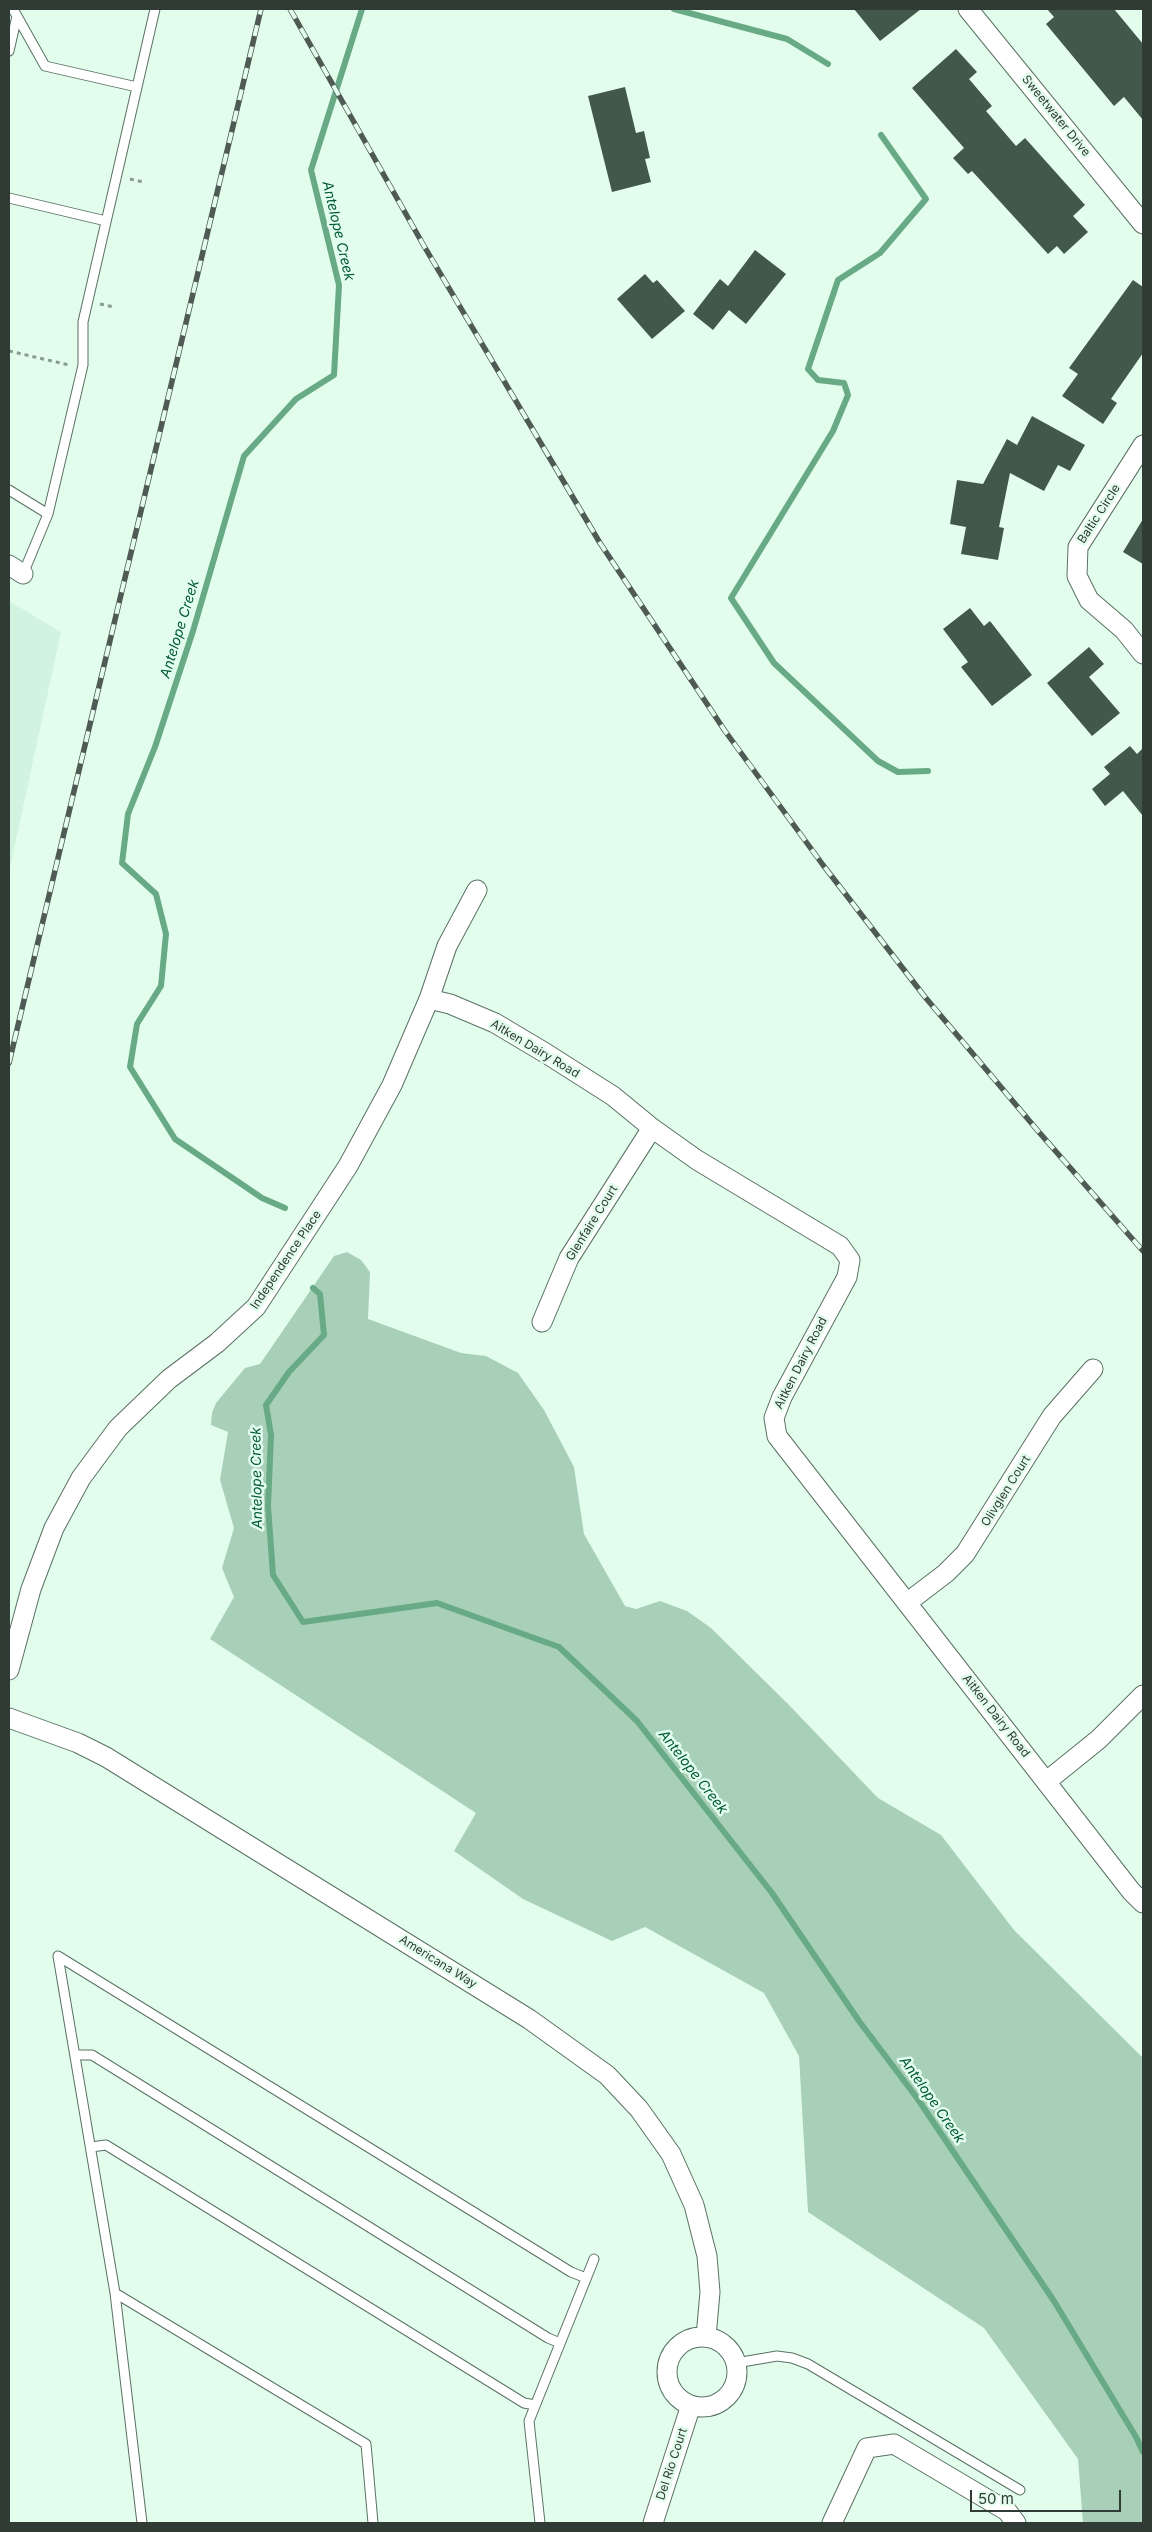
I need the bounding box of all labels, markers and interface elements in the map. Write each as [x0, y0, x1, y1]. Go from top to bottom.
street label: Sweetwater Drive [1019, 72, 1093, 160]
water label: Antelope Creek [318, 179, 358, 283]
street label: Baltic Circle [1075, 482, 1123, 546]
water label: Antelope Creek [157, 578, 203, 680]
street label: Aitken Dairy Road [488, 1017, 582, 1081]
street label: Glenfaire Court [563, 1183, 621, 1263]
street label: Independence Place [248, 1208, 324, 1312]
street label: Aitken Dairy Road [772, 1315, 830, 1411]
water label: Antelope Creek [248, 1427, 266, 1529]
street label: Olivglen Court [978, 1453, 1034, 1529]
street label: Aitken Dairy Road [959, 1672, 1033, 1760]
water label: Antelope Creek [655, 1727, 731, 1817]
street label: Americana Way [397, 1932, 479, 1992]
water label: Antelope Creek [896, 2053, 968, 2147]
street label: Del Rio Court [654, 2426, 690, 2502]
scale bar [972, 2480, 1123, 2512]
text: 50 m [978, 2489, 1014, 2508]

